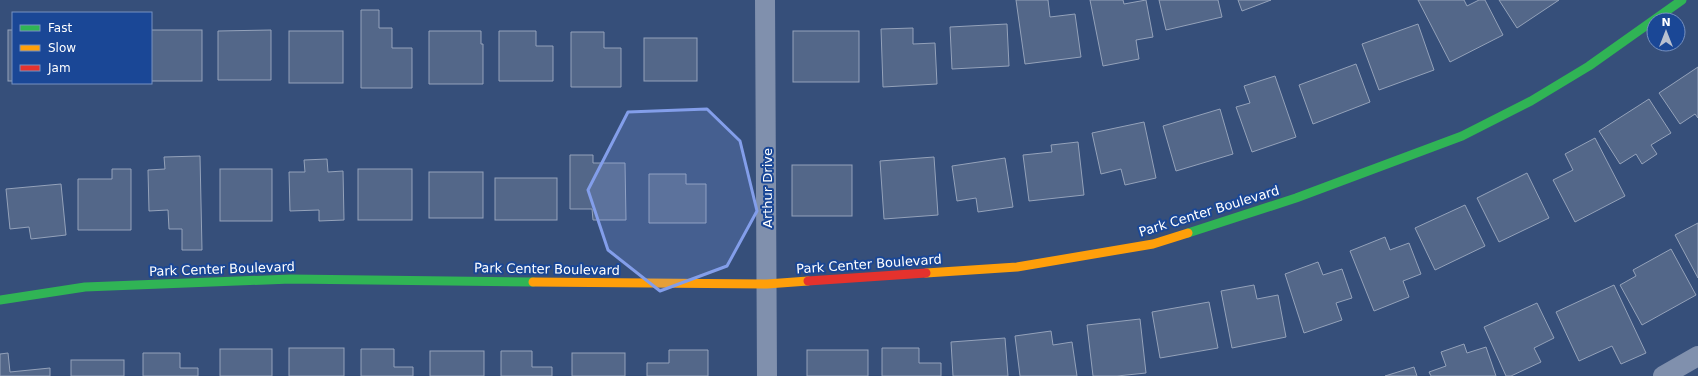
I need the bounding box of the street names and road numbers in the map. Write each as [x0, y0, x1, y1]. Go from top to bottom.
street label: Arthur Drive [760, 148, 775, 228]
street label: Park Center Boulevard [1137, 183, 1281, 239]
street label: Park Center Boulevard [796, 251, 942, 277]
street label: Park Center Boulevard [149, 259, 295, 279]
street label: Park Center Boulevard [474, 260, 620, 278]

